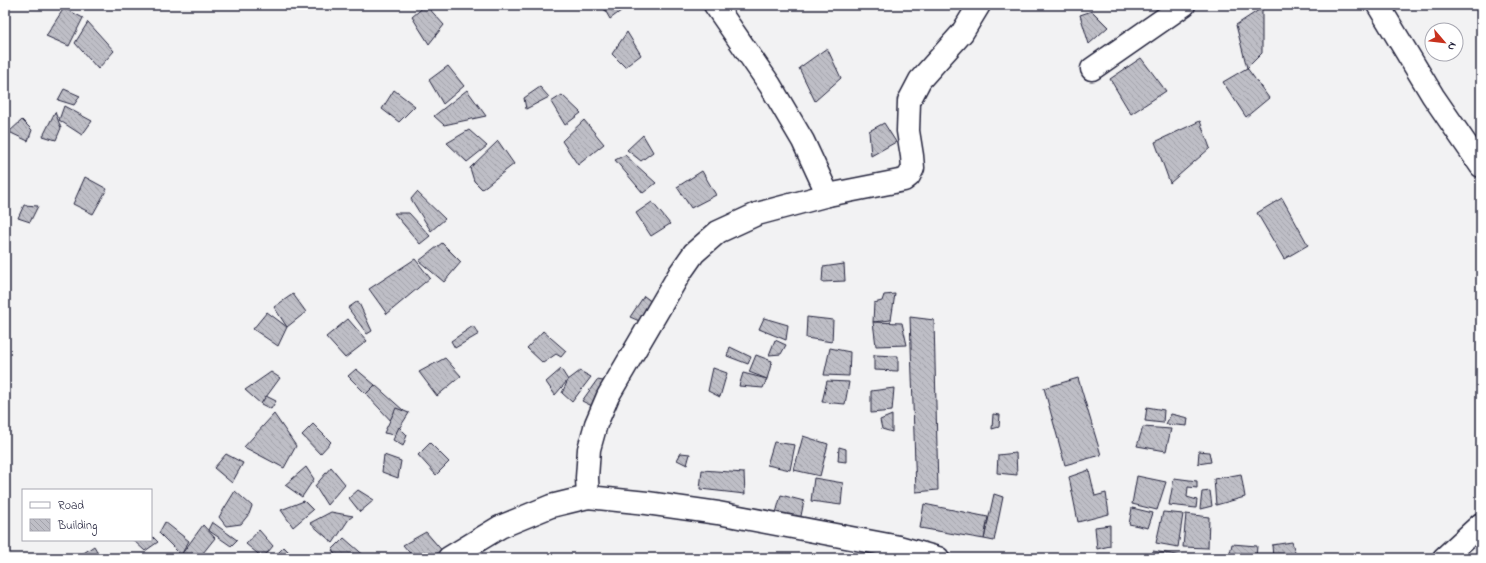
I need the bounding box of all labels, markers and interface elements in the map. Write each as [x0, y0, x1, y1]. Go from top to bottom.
north arrow [1424, 22, 1464, 62]
text: N [1443, 39, 1461, 53]
legend [22, 489, 152, 541]
text: Road [58, 497, 84, 515]
text: Building [57, 517, 97, 536]

